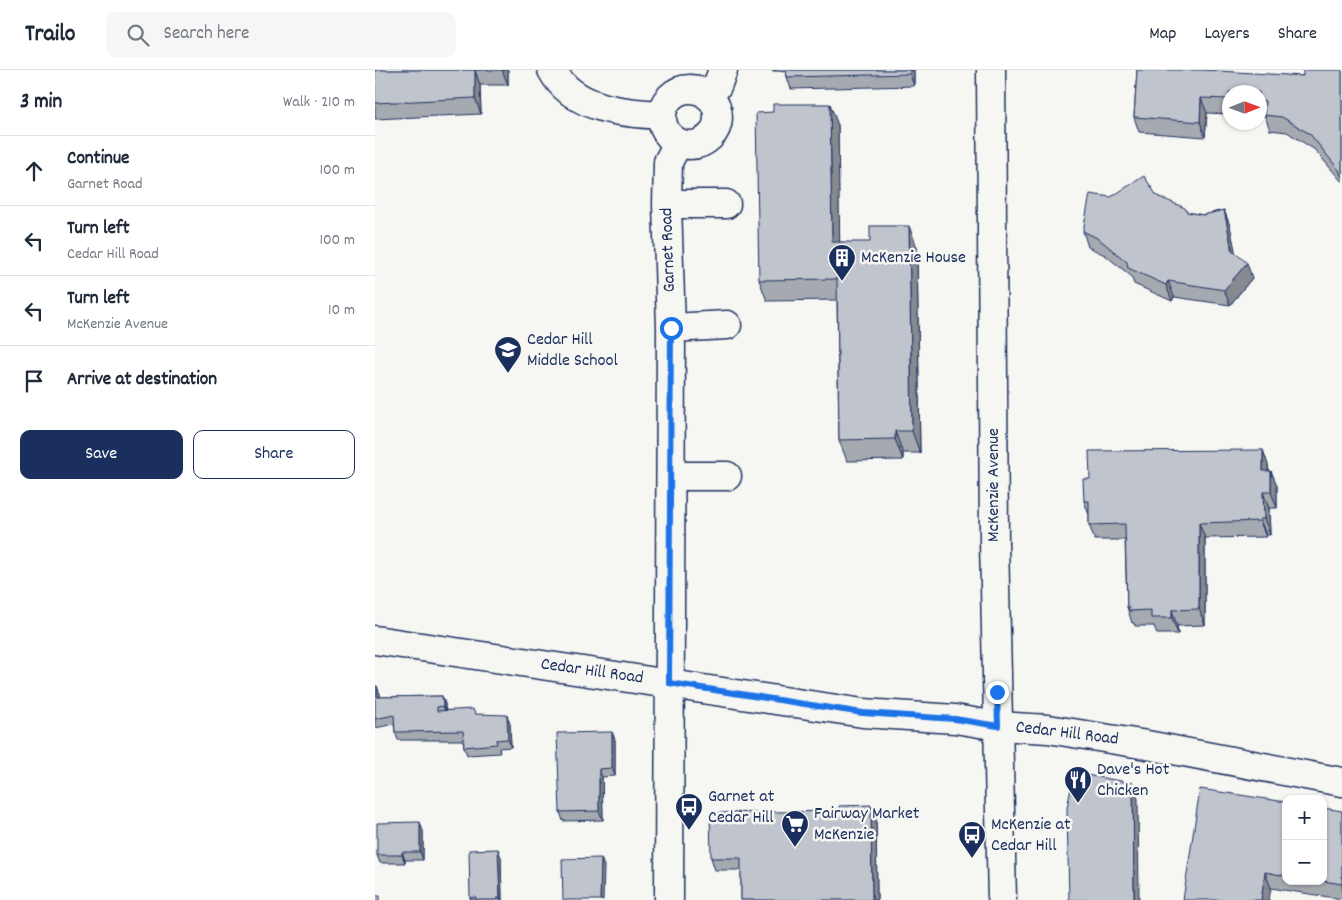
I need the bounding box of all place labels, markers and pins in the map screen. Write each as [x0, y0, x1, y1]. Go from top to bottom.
building icon: McKenzie House [827, 243, 857, 282]
place label: McKenzie House [861, 246, 966, 271]
place label: Cedar Hill Middle School [527, 328, 618, 374]
school or university icon: Cedar Hill Middle School [493, 335, 523, 374]
place label: Dave's Hot Chicken [1097, 758, 1170, 804]
restaurant icon: Dave's Hot Chicken [1063, 765, 1093, 804]
place label: Garnet at Cedar Hill [708, 785, 775, 831]
bus stop icon: Garnet at Cedar Hill [674, 792, 704, 831]
place label: Fairway Market McKenzie [814, 802, 920, 848]
supermarket icon: Fairway Market McKenzie [780, 809, 810, 848]
place label: McKenzie at Cedar Hill [991, 813, 1071, 859]
bus stop icon: McKenzie at Cedar Hill [957, 820, 987, 859]

